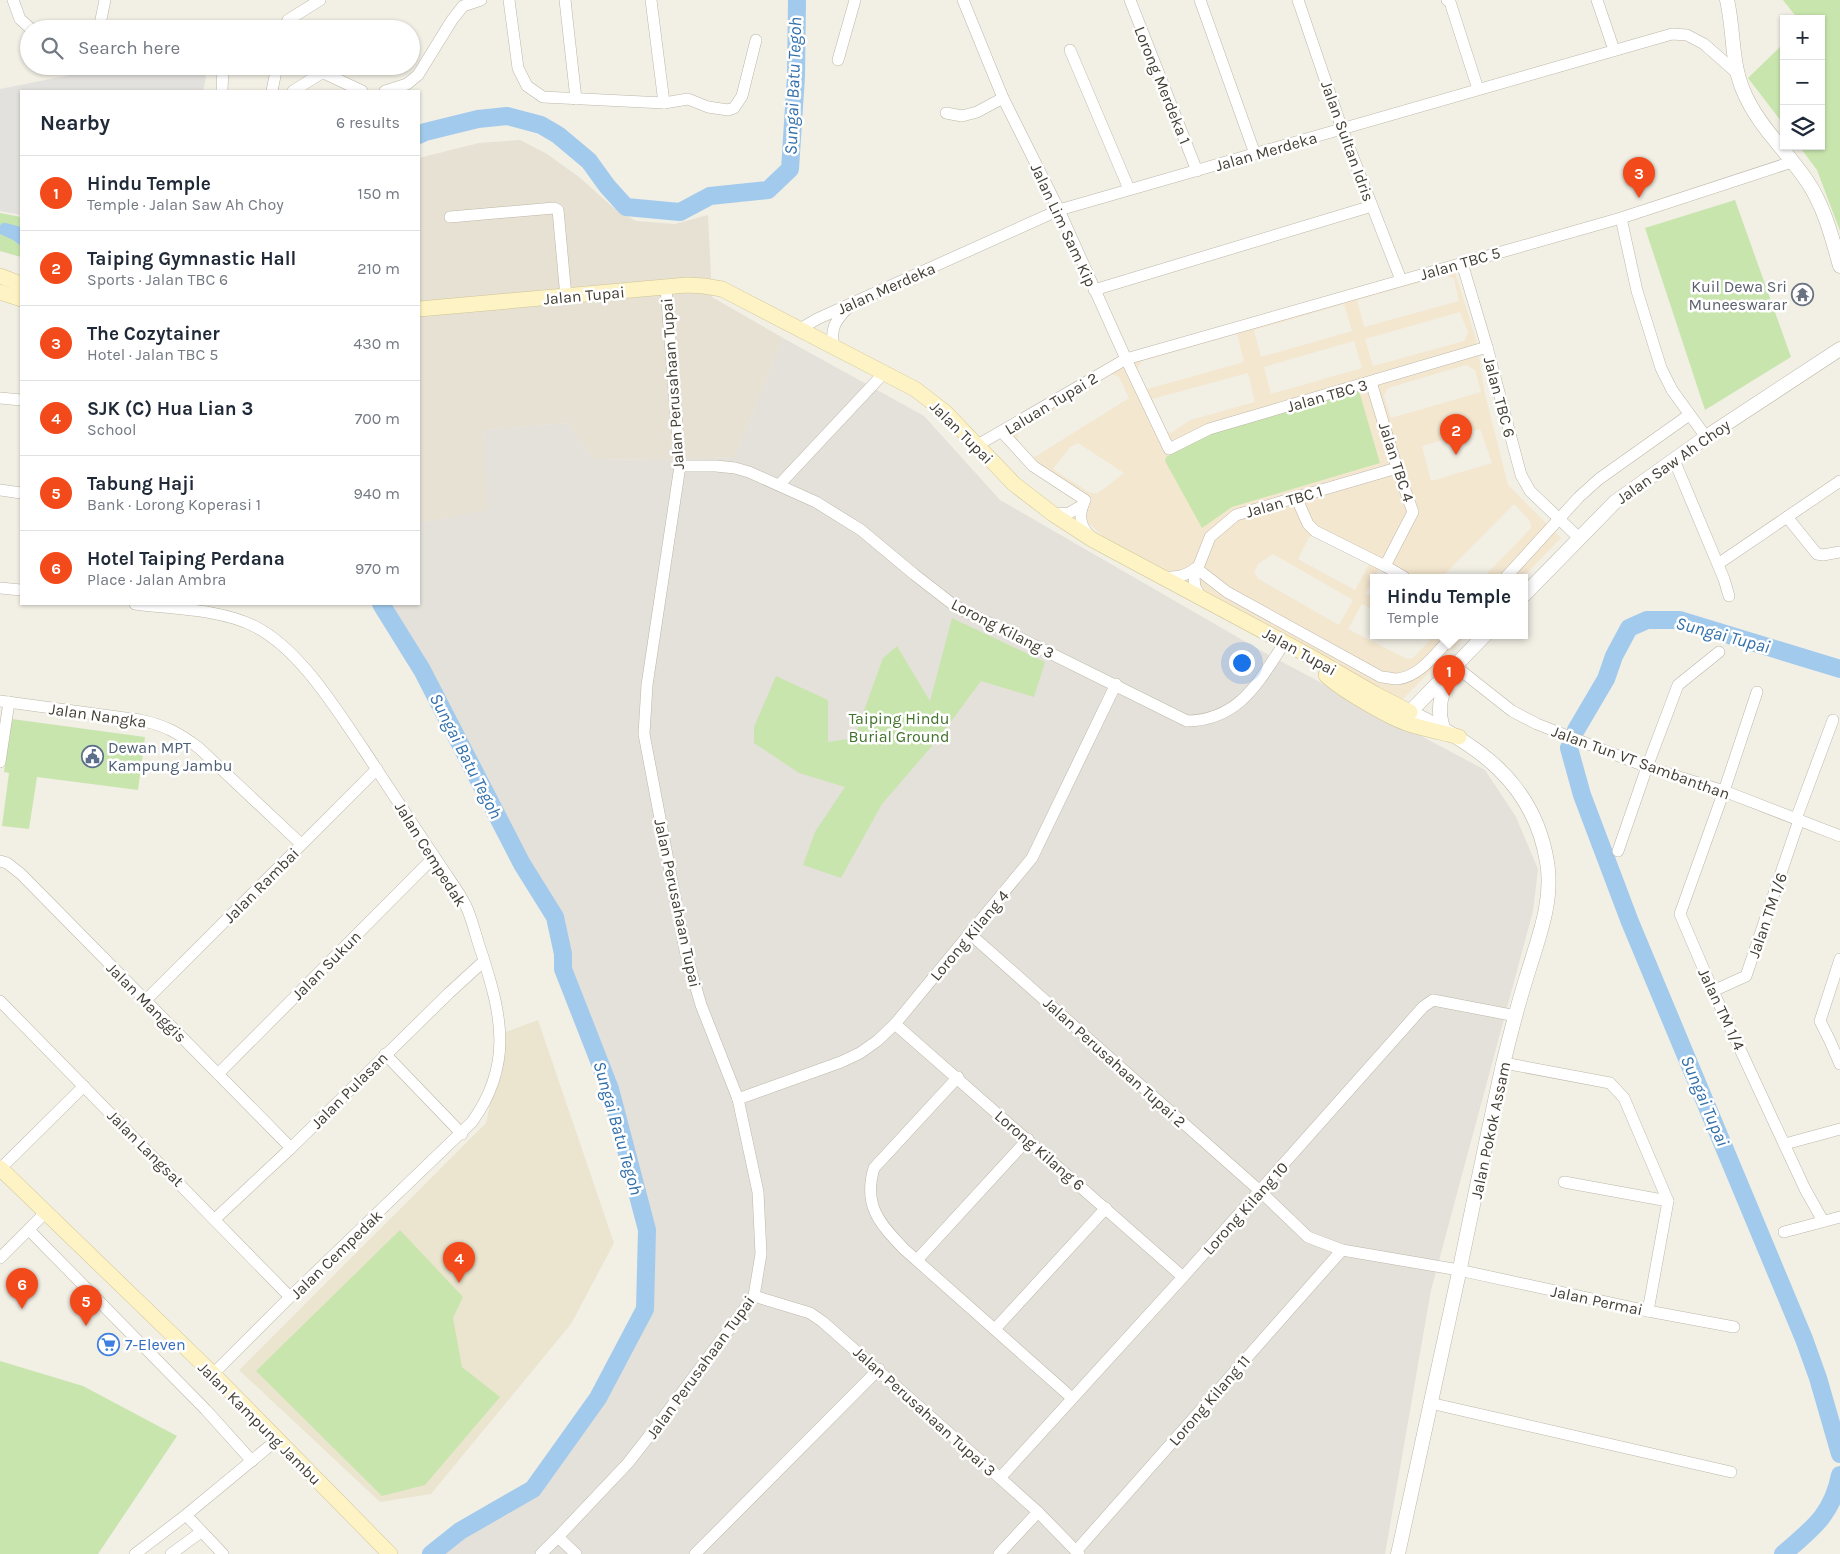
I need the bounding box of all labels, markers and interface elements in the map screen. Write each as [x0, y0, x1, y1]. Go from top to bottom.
map controls [1780, 15, 1825, 150]
button: + [1780, 15, 1825, 60]
water label: Sungai Batu Tegoh [780, 17, 806, 155]
search box [20, 20, 420, 75]
street label: Lorong Merdeka 1 [1130, 23, 1195, 147]
icon: search [38, 34, 66, 62]
text: Search here [78, 37, 180, 59]
button: − [1780, 60, 1825, 105]
street label: Jalan Sultan Idris [1317, 78, 1378, 204]
button: layers [1780, 105, 1825, 150]
text: Nearby [40, 111, 110, 135]
text: 6 results [336, 113, 400, 132]
street label: Jalan Merdeka [1213, 128, 1319, 175]
pin: 3 [1623, 157, 1655, 198]
street label: Jalan Lim Sam Kip [1027, 160, 1100, 290]
text: Hindu Temple [87, 173, 211, 195]
text: 1 [53, 184, 59, 203]
text: 150 m [357, 184, 400, 203]
text: Temple · Jalan Saw Ah Choy [87, 195, 284, 214]
street label: Jalan TBC 5 [1418, 243, 1502, 284]
text: Taiping Gymnastic Hall [87, 248, 296, 270]
street label: Jalan Merdeka [834, 258, 938, 319]
text: 2 [51, 259, 61, 278]
text: 210 m [357, 259, 400, 278]
text: Sports · Jalan TBC 6 [87, 270, 228, 289]
place label: Kuil Dewa Sri Muneeswarar [1688, 277, 1787, 314]
street label: Jalan Tupai [543, 282, 625, 309]
temple icon: Kuil Dewa Sri Muneeswarar [1791, 283, 1815, 307]
street label: Jalan Perusahaan Tupai [657, 298, 688, 470]
text: The Cozytainer [87, 323, 220, 345]
text: 3 [51, 334, 61, 353]
text: 430 m [353, 334, 400, 353]
text: Hotel · Jalan TBC 5 [87, 345, 218, 364]
street label: Jalan TBC 6 [1480, 355, 1519, 440]
street label: Laluan Tupai 2 [1001, 368, 1101, 439]
street label: Jalan TBC 3 [1285, 375, 1370, 416]
street label: Jalan Tupai [926, 397, 997, 468]
text: SJK (C) Hua Lian 3 [87, 398, 253, 420]
text: 4 [51, 409, 61, 428]
text: 700 m [355, 409, 400, 428]
pin: 2 [1440, 414, 1472, 455]
street label: Jalan Saw Ah Choy [1613, 415, 1734, 508]
text: School [87, 420, 137, 439]
street label: Jalan TBC 4 [1375, 420, 1418, 504]
text: Tabung Haji [87, 473, 195, 495]
street label: Jalan TBC 1 [1244, 481, 1325, 521]
text: 5 [51, 484, 61, 503]
text: 940 m [354, 484, 400, 503]
text: Bank · Lorong Koperasi 1 [87, 495, 261, 514]
text: Hotel Taiping Perdana [87, 548, 285, 570]
text: 6 [51, 559, 61, 578]
text: 970 m [355, 559, 400, 578]
text: Place · Jalan Ambra [87, 570, 226, 589]
popup [1370, 574, 1528, 639]
text: Hindu Temple [1387, 586, 1511, 608]
street label: Lorong Kilang 3 [948, 594, 1057, 663]
text: Temple [1387, 608, 1439, 627]
water label: Sungai Tupai [1673, 612, 1773, 658]
street label: Jalan Tupai [1259, 623, 1340, 680]
your location [1229, 650, 1255, 676]
pin: 1 [1433, 655, 1465, 696]
water label: Sungai Batu Tegoh [425, 689, 507, 823]
street label: Jalan Nangka [48, 699, 148, 732]
park label: Taiping Hindu Burial Ground [848, 709, 950, 746]
street label: Jalan Tun VT Sambanthan [1549, 721, 1733, 804]
place label: Dewan MPT Kampung Jambu [108, 738, 232, 775]
public building icon: Dewan MPT Kampung Jambu [80, 744, 104, 768]
street label: Jalan Cempedak [391, 798, 470, 910]
street label: Jalan Perusahaan Tupai [650, 817, 705, 989]
street label: Jalan Rambai [220, 844, 303, 927]
street label: Jalan TM 1/6 [1744, 870, 1791, 960]
street label: Lorong Kilang 4 [926, 886, 1013, 984]
street label: Jalan Sukun [288, 927, 365, 1004]
street label: Jalan Manggis [103, 958, 191, 1046]
street label: Jalan TM 1/4 [1694, 965, 1749, 1053]
street label: Jalan Perusahaan Tupai 2 [1040, 993, 1190, 1131]
street label: Jalan Pulasan [307, 1048, 392, 1133]
water label: Sungai Tupai [1676, 1052, 1734, 1150]
water label: Sungai Batu Tegoh [588, 1059, 648, 1197]
street label: Jalan Pokok Assam [1467, 1060, 1514, 1201]
street label: Jalan Langsat [103, 1106, 188, 1191]
street label: Lorong Kilang 6 [991, 1106, 1088, 1195]
street label: Lorong Kilang 10 [1199, 1158, 1292, 1259]
street label: Jalan Cempedak [287, 1206, 386, 1303]
pin: 4 [443, 1242, 475, 1283]
pin: 6 [6, 1268, 38, 1309]
street label: Jalan Permai [1549, 1281, 1645, 1319]
pin: 5 [70, 1285, 102, 1326]
street label: Jalan Perusahaan Tupai [642, 1292, 759, 1442]
supermarket icon: 7-Eleven [97, 1332, 121, 1356]
place label: 7-Eleven [125, 1335, 186, 1354]
street label: Jalan Perusahaan Tupai 3 [849, 1342, 1000, 1480]
street label: Lorong Kilang 11 [1165, 1351, 1254, 1450]
street label: Jalan Kampung Jambu [194, 1358, 325, 1489]

